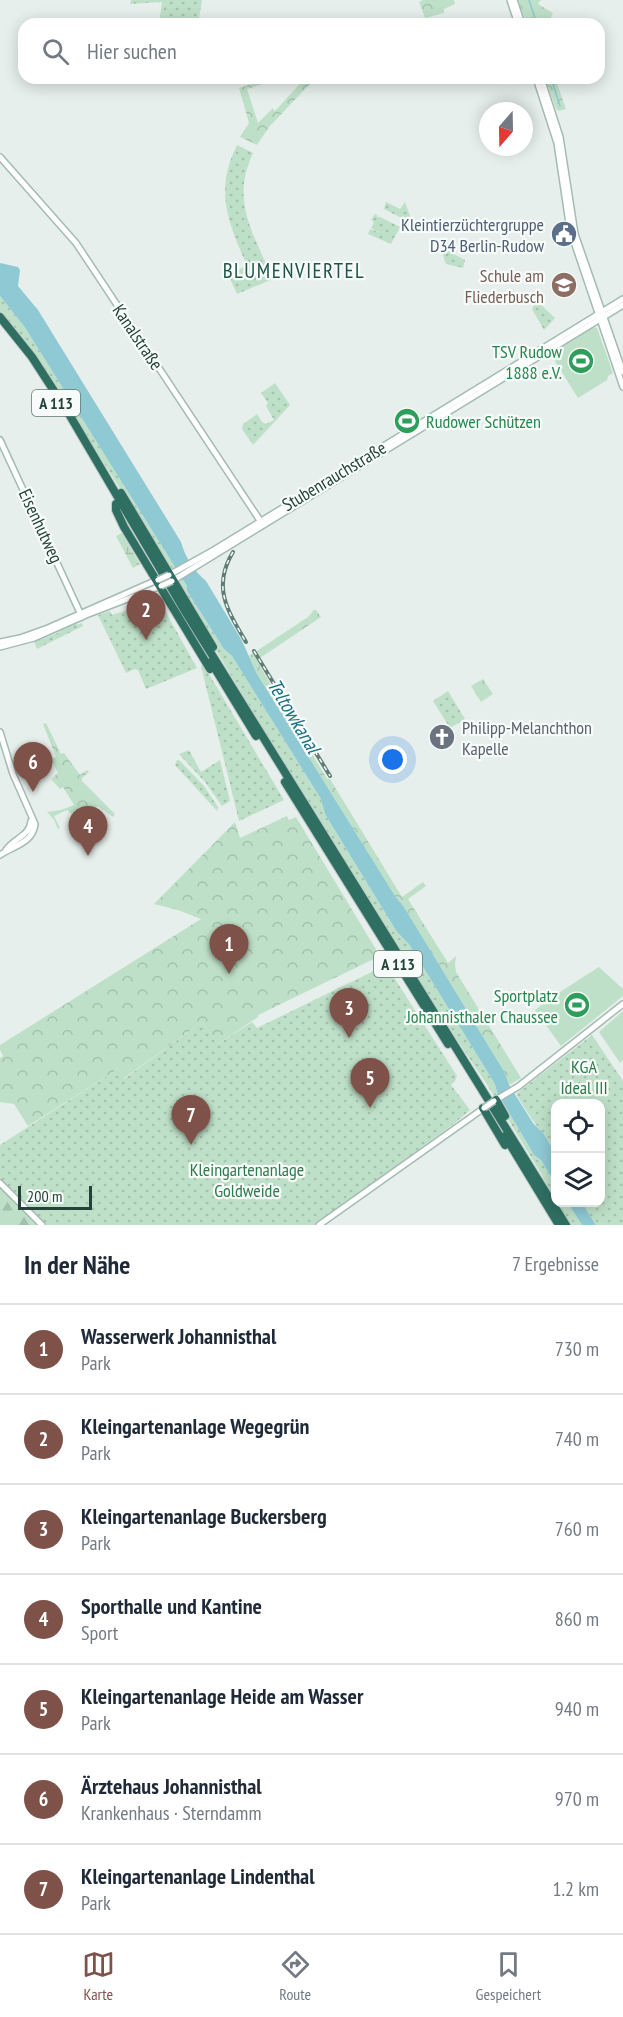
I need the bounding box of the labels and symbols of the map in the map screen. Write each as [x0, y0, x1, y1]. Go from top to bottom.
north arrow [479, 102, 533, 156]
place label: Kleintierzüchtergruppe D34 Berlin-Rudow [401, 213, 544, 257]
public building icon: Kleintierzüchtergruppe D34 Berlin-Rudow [549, 219, 579, 249]
district label: BLUMENVIERTEL [223, 257, 365, 284]
place label: Schule am Fliederbusch [465, 264, 544, 308]
school or university icon: Schule am Fliederbusch [549, 270, 579, 300]
street label: Kanalstraße [108, 300, 168, 374]
place label: TSV Rudow 1888 e.V. [492, 340, 562, 384]
sports icon: TSV Rudow 1888 e.V. [566, 346, 596, 376]
road number: A 113 [32, 390, 80, 416]
sports icon: Rudower Schützen [392, 406, 422, 436]
place label: Rudower Schützen [426, 410, 541, 433]
street label: Stubenrauchstraße [278, 436, 390, 516]
street label: Eisenhutweg [14, 485, 68, 567]
pin: 2 [126, 590, 166, 640]
water label: Teltowkanal [262, 674, 328, 760]
place label: Philipp-Melanchthon Kapelle [462, 716, 592, 760]
church icon: Philipp-Melanchthon Kapelle [427, 722, 457, 752]
pin: 6 [14, 742, 52, 792]
your location [378, 745, 407, 774]
pin: 4 [68, 806, 107, 856]
pin: 1 [210, 924, 248, 974]
road number: A 113 [374, 951, 422, 977]
place label: Sportplatz Johannisthaler Chaussee [405, 984, 558, 1028]
pin: 3 [330, 988, 368, 1038]
sports icon: Sportplatz Johannisthaler Chaussee [562, 990, 592, 1020]
park label: KGA Ideal III [560, 1055, 608, 1099]
pin: 5 [350, 1058, 389, 1108]
pin: 7 [172, 1096, 210, 1145]
park label: Kleingartenanlage Goldweide [190, 1158, 304, 1202]
scale bar [18, 1183, 92, 1210]

